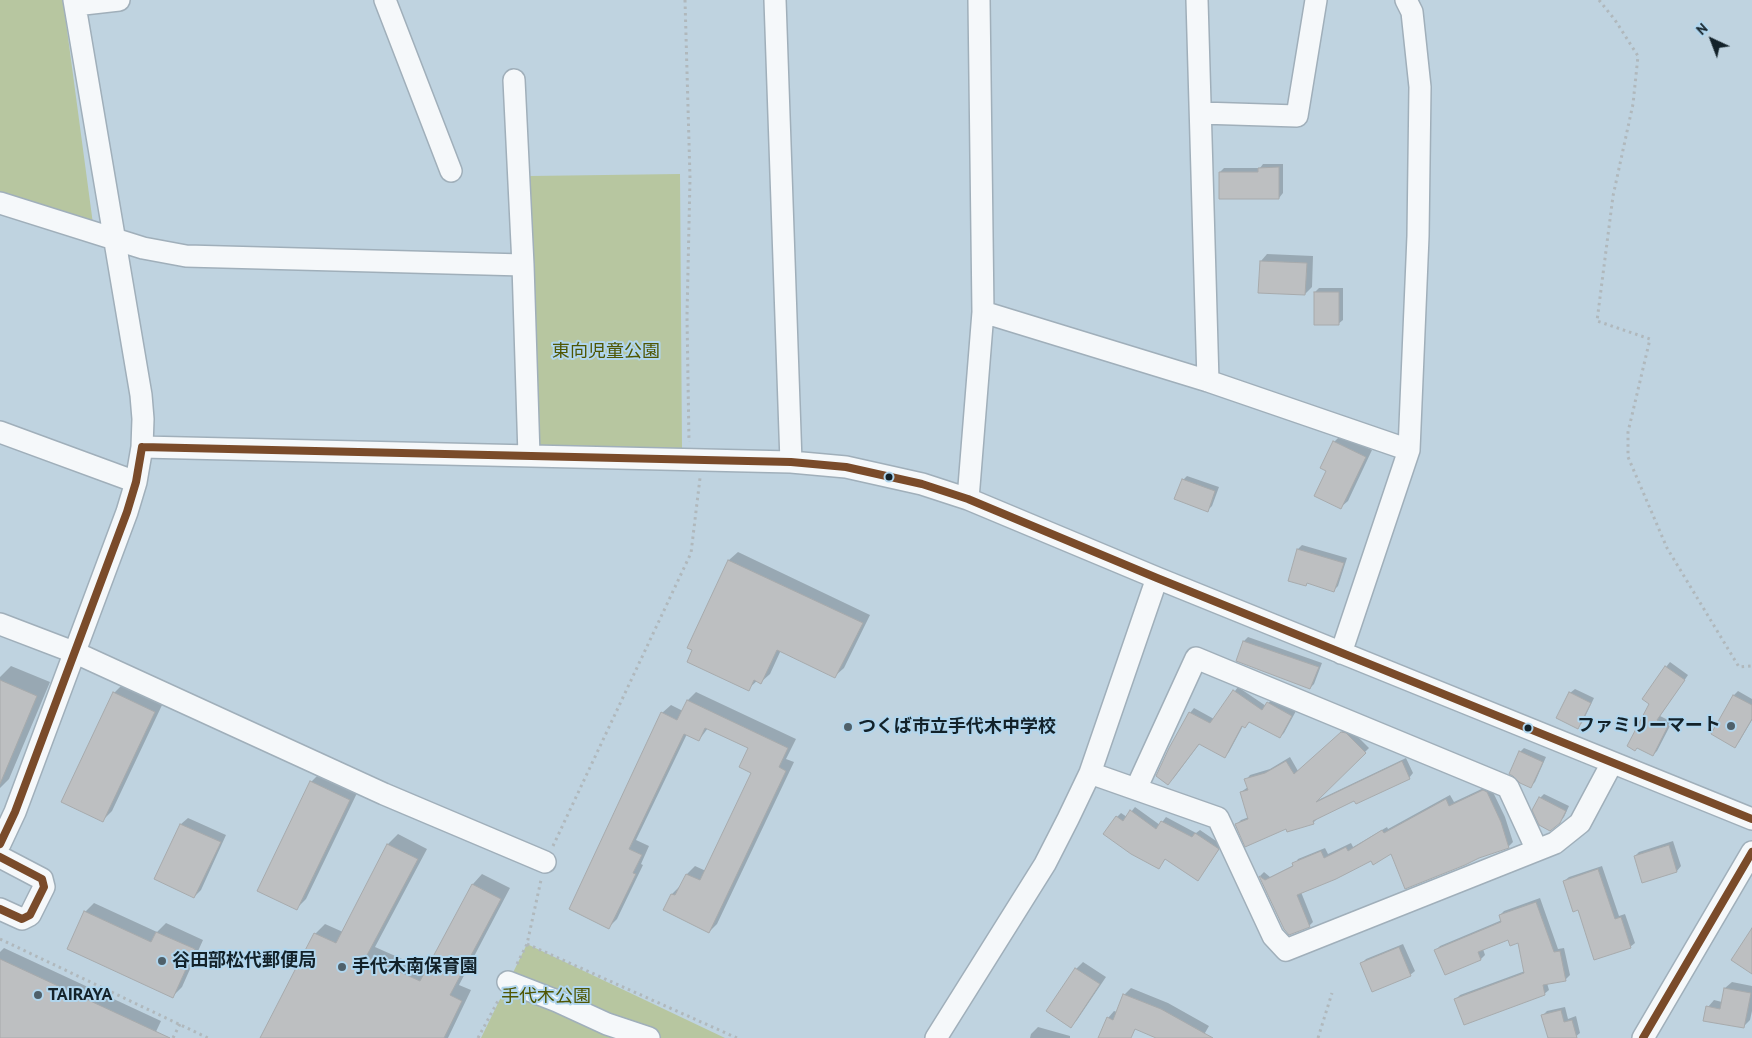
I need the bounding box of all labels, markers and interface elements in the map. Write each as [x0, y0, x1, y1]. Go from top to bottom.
north arrow [1687, 15, 1737, 65]
text: N [1692, 19, 1711, 39]
park label: 東向児童公園 [552, 341, 660, 363]
unlabelled marker [884, 472, 894, 482]
place label: ファミリーマート [1577, 715, 1721, 737]
place label: つくば市立手代木中学校 [858, 716, 1056, 738]
marker: ファミリーマート [1725, 720, 1737, 732]
marker: つくば市立手代木中学校 [842, 721, 854, 733]
unlabelled marker [1523, 723, 1533, 733]
place label: 谷田部松代郵便局 [172, 950, 316, 972]
marker: 谷田部松代郵便局 [156, 955, 168, 967]
place label: 手代木南保育園 [352, 956, 478, 978]
marker: 手代木南保育園 [336, 961, 348, 973]
place label: TAIRAYA [48, 984, 112, 1006]
park label: 手代木公園 [501, 986, 591, 1008]
marker: TAIRAYA [32, 989, 44, 1001]

